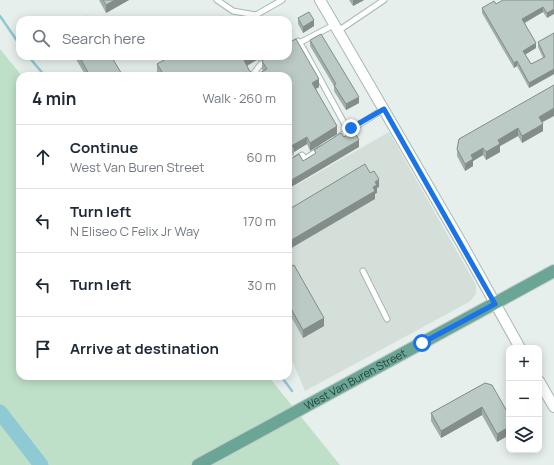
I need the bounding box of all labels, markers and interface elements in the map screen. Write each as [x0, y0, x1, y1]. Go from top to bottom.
search box [16, 16, 292, 60]
icon: search [30, 27, 52, 49]
text: Search here [62, 28, 145, 49]
text: 4 min [32, 87, 76, 110]
text: Walk · 260 m [203, 89, 276, 107]
route end [342, 119, 360, 137]
text: Continue [70, 137, 138, 158]
icon: ahead [32, 146, 54, 168]
text: 60 m [246, 148, 276, 166]
text: West Van Buren Street [70, 158, 205, 176]
text: Turn left [70, 201, 132, 222]
icon: left [32, 210, 54, 232]
text: 170 m [243, 212, 276, 230]
text: N Eliseo C Felix Jr Way [70, 222, 200, 240]
icon: left [32, 274, 54, 296]
text: Turn left [70, 274, 132, 295]
text: 30 m [247, 276, 276, 294]
route start [413, 334, 431, 352]
icon: arrive [32, 338, 54, 360]
text: Arrive at destination [70, 338, 219, 359]
street label: West Van Buren Street [301, 345, 409, 413]
map controls [506, 345, 542, 453]
button: + [506, 345, 542, 381]
button: − [506, 381, 542, 417]
button: layers [506, 417, 542, 453]

